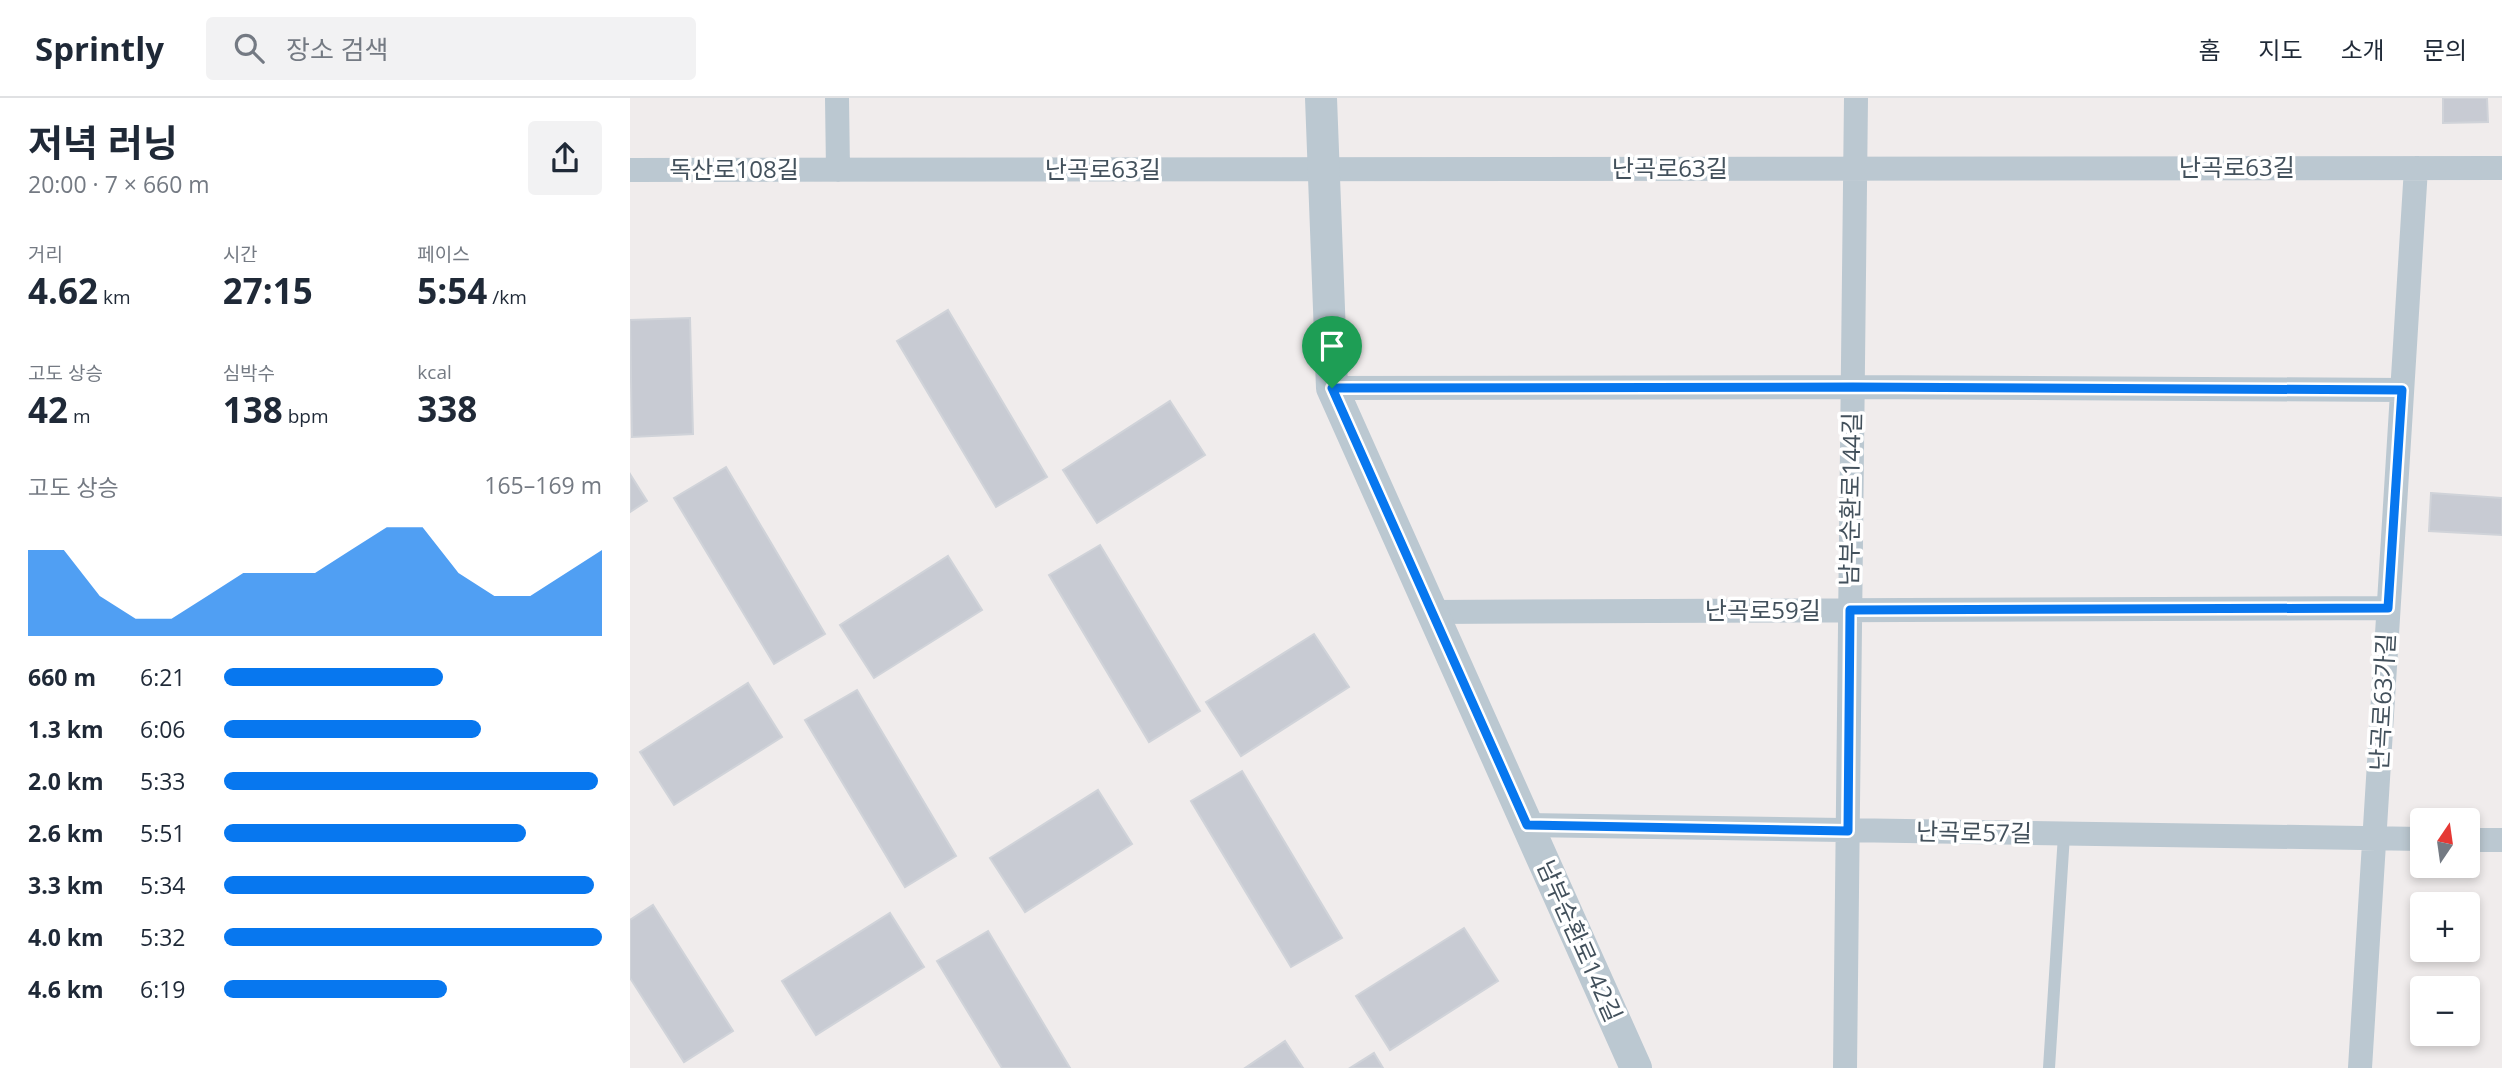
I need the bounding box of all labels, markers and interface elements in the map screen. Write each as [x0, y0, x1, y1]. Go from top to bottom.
search box [206, 17, 696, 80]
text: Sprintly [35, 26, 164, 71]
icon: search [230, 29, 268, 67]
text: 장소 검색 [286, 31, 388, 67]
text: 홈 [2198, 33, 2220, 66]
text: 지도 [2258, 33, 2303, 66]
text: 소개 [2341, 33, 2385, 66]
text: 문의 [2423, 33, 2467, 66]
text: 저녁 러닝 [28, 116, 178, 168]
button: share [528, 121, 602, 195]
street label: 난곡로63길 [2179, 150, 2295, 183]
street label: 난곡로63길 [1612, 151, 1728, 184]
street label: 독산로108길 [669, 152, 799, 185]
street label: 난곡로63길 [1045, 152, 1161, 185]
text: 20:00 · 7 × 660 m [28, 168, 210, 200]
text: 거리 [28, 241, 63, 267]
text: 시간 [223, 241, 258, 267]
text: 페이스 [417, 241, 470, 267]
text: 4.62 [28, 267, 98, 314]
text: 27:15 [223, 267, 313, 314]
text: 5:54 [417, 267, 487, 314]
text: km [98, 284, 131, 310]
text: /km [487, 284, 527, 310]
pin [1302, 316, 1362, 388]
icon: arrive [1313, 327, 1351, 365]
text: kcal [417, 359, 452, 385]
text: 고도 상승 [28, 360, 103, 386]
text: 심박수 [223, 360, 275, 386]
text: 338 [417, 385, 477, 432]
text: 42 [28, 386, 68, 433]
text: 138 [223, 386, 283, 433]
text: m [68, 403, 91, 429]
text: bpm [283, 403, 328, 429]
street label: 남부순환로144길 [1831, 412, 1868, 586]
text: 165–169 m [484, 469, 602, 501]
text: 고도 상승 [28, 471, 119, 503]
street label: 난곡로59길 [1705, 593, 1821, 626]
street label: 난곡로63가길 [2361, 632, 2402, 772]
text: 660 m [28, 661, 96, 693]
text: 6:21 [140, 661, 186, 693]
text: 1.3 km [28, 713, 104, 745]
text: 6:06 [140, 713, 186, 745]
text: 2.0 km [28, 765, 104, 797]
text: 5:33 [140, 765, 186, 797]
north arrow [2410, 808, 2480, 878]
map controls [2410, 808, 2480, 1046]
street label: 난곡로57길 [1916, 814, 2032, 849]
text: 2.6 km [28, 817, 104, 849]
text: 5:51 [140, 817, 186, 849]
street label: 남부순환로142길 [1530, 854, 1631, 1026]
text: 3.3 km [28, 869, 104, 901]
text: 5:34 [140, 869, 186, 901]
button: + [2410, 892, 2480, 962]
text: 4.0 km [28, 921, 104, 953]
text: 5:32 [140, 921, 186, 953]
text: 4.6 km [28, 973, 104, 1005]
text: 6:19 [140, 973, 186, 1005]
button: − [2410, 976, 2480, 1046]

